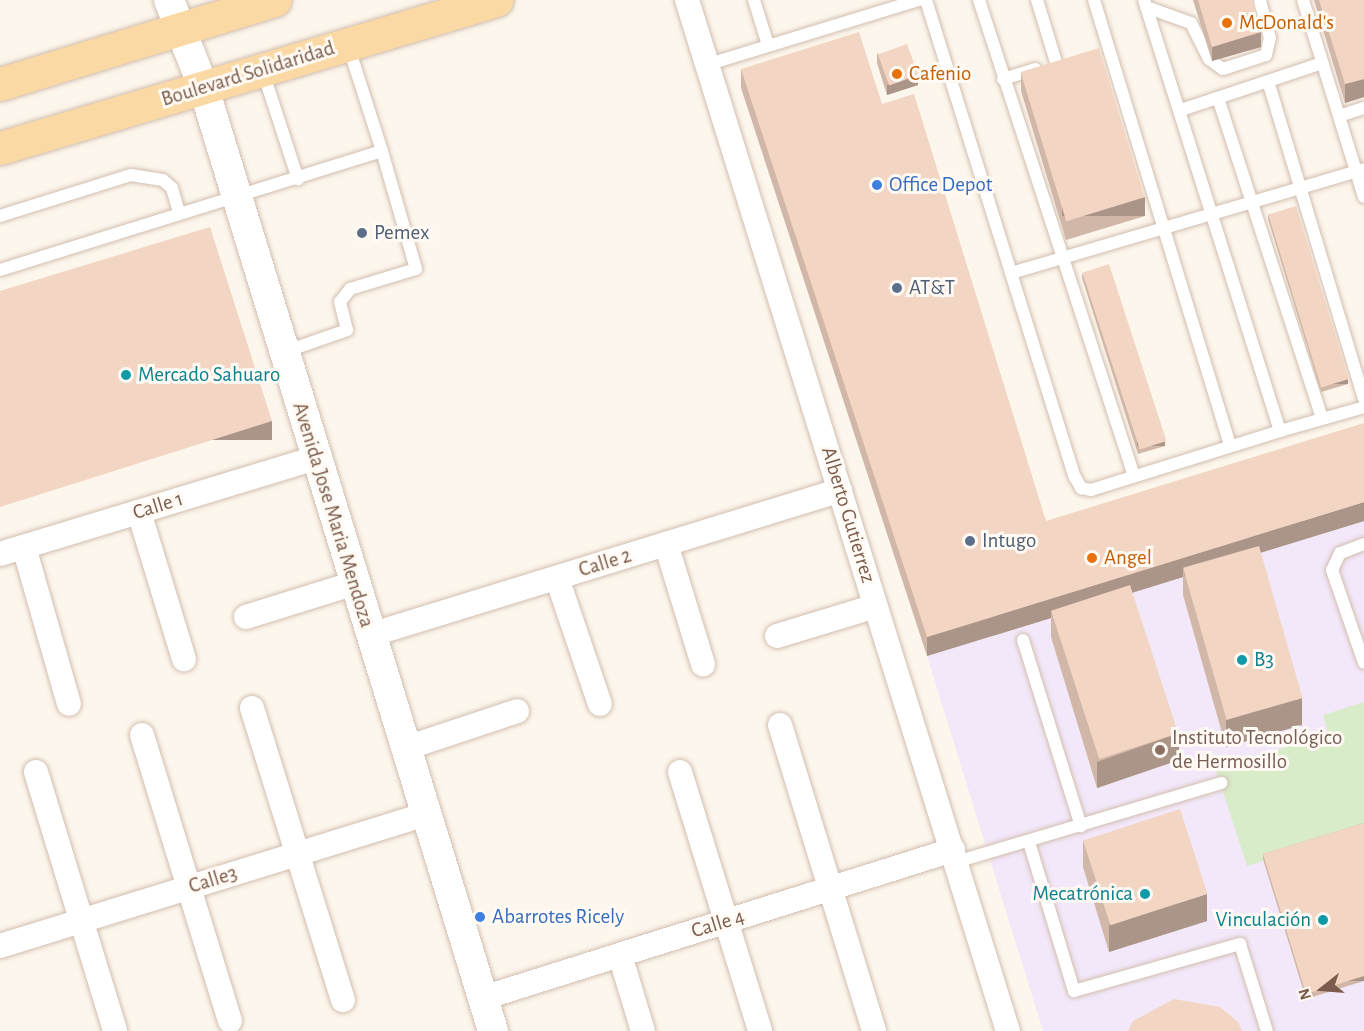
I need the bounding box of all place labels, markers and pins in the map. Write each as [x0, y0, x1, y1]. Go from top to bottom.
place label: McDonald's [1239, 10, 1334, 36]
marker: McDonald's [1220, 16, 1234, 30]
place label: Cafenio [909, 61, 971, 87]
marker: Cafenio [890, 67, 904, 81]
place label: Office Depot [889, 172, 993, 198]
marker: Office Depot [870, 178, 884, 192]
place label: Pemex [374, 220, 429, 246]
marker: Pemex [355, 226, 369, 240]
place label: AT&T [909, 275, 955, 301]
marker: AT&T [890, 281, 904, 295]
place label: Mercado Sahuaro [138, 362, 280, 388]
marker: Mercado Sahuaro [119, 368, 133, 382]
place label: Intugo [982, 528, 1036, 554]
marker: Intugo [963, 534, 977, 548]
place label: Angel [1104, 545, 1152, 571]
marker: Angel [1085, 551, 1099, 565]
place label: B3 [1254, 647, 1274, 673]
marker: B3 [1235, 653, 1249, 667]
place label: Instituto Tecnológico de Hermosillo [1172, 725, 1342, 775]
marker: Instituto Tecnológico de Hermosillo [1153, 743, 1167, 757]
place label: Mecatrónica [1033, 881, 1133, 907]
marker: Mecatrónica [1138, 887, 1152, 901]
place label: Abarrotes Ricely [492, 904, 624, 930]
place label: Vinculación [1215, 907, 1311, 933]
marker: Abarrotes Ricely [473, 910, 487, 924]
marker: Vinculación [1316, 913, 1330, 927]

